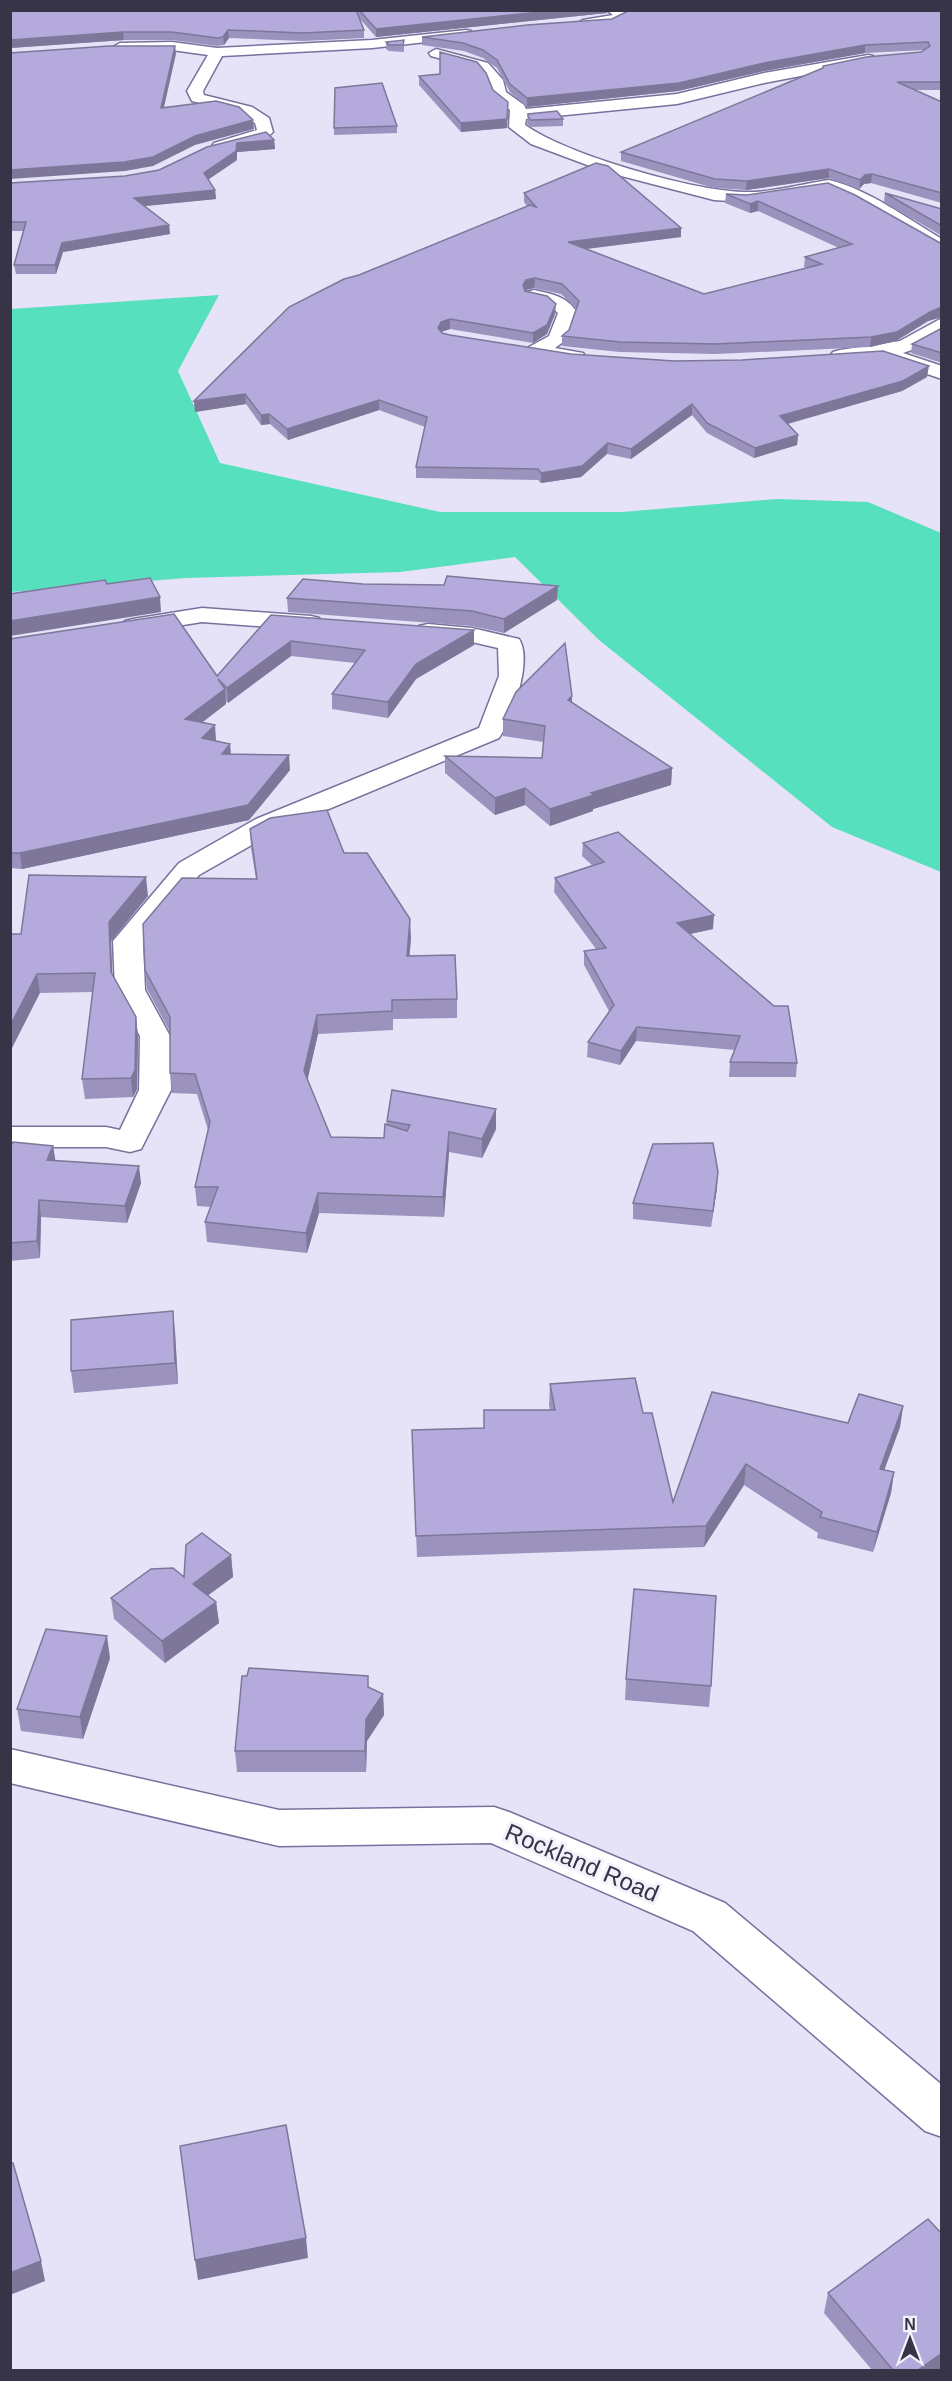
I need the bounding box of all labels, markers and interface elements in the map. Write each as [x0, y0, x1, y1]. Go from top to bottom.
street label: Rockland Road [501, 1818, 663, 1907]
north arrow [880, 2309, 940, 2369]
text: N [904, 2316, 916, 2333]

